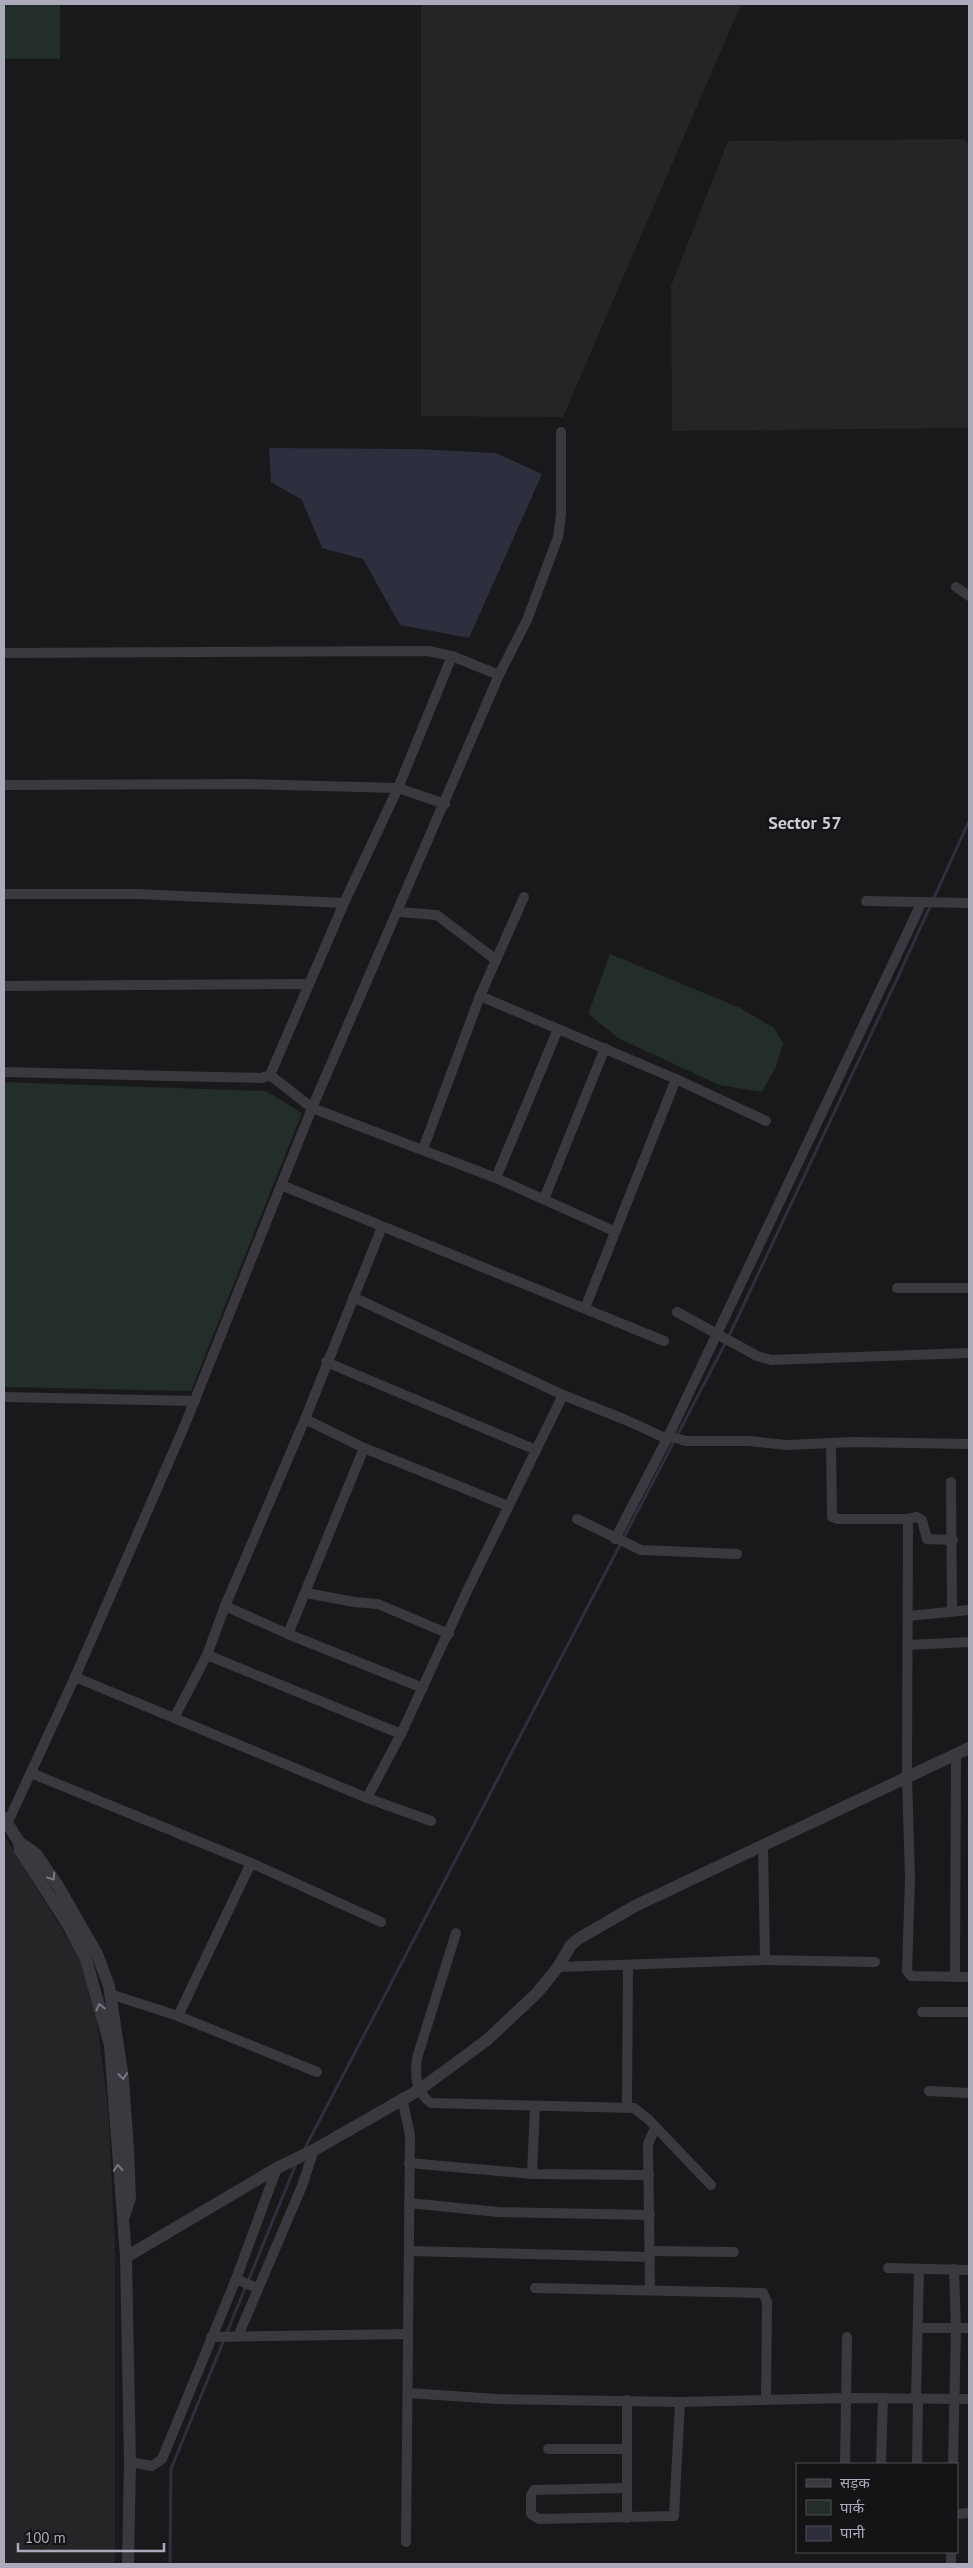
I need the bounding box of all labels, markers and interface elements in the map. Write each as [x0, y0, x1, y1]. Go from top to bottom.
district label: Sector 57 [768, 811, 842, 834]
one-way arrow [46, 1871, 55, 1881]
one-way arrow [96, 2004, 106, 2012]
one-way arrow [117, 2073, 128, 2081]
one-way arrow [112, 2164, 123, 2172]
legend [796, 2463, 958, 2553]
text: सड़क [840, 2473, 870, 2492]
text: पार्क [840, 2498, 864, 2517]
scale bar [18, 2520, 164, 2552]
text: पानी [840, 2523, 866, 2542]
text: 100 m [25, 2528, 66, 2547]

